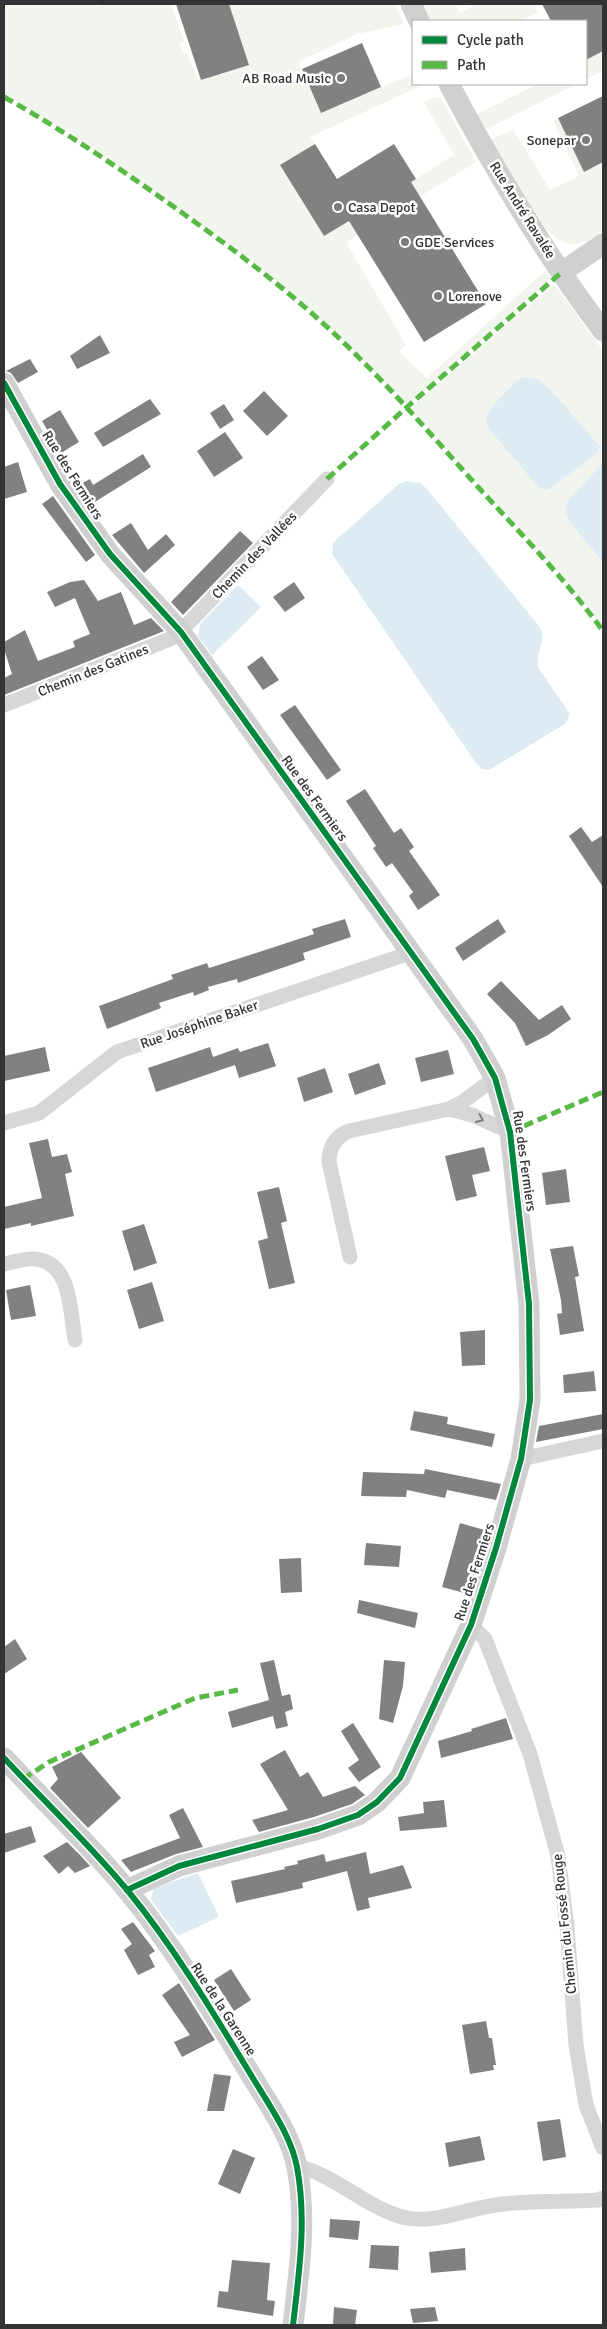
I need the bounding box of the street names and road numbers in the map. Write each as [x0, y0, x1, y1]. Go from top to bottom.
street label: Rue André Ravalée [486, 159, 559, 262]
street label: Rue des Fermiers [38, 428, 107, 523]
street label: Chemin des Vallées [208, 508, 300, 603]
street label: Chemin des Gatines [35, 640, 151, 700]
street label: Rue des Fermiers [278, 752, 351, 844]
street label: Rue Joséphine Baker [138, 996, 261, 1053]
street label: Rue des Fermiers [509, 1110, 540, 1213]
street label: Rue des Fermiers [451, 1521, 498, 1623]
street label: Chemin du Fossé Rouge [549, 1853, 580, 1995]
street label: Rue de la Garenne [187, 1959, 260, 2059]

